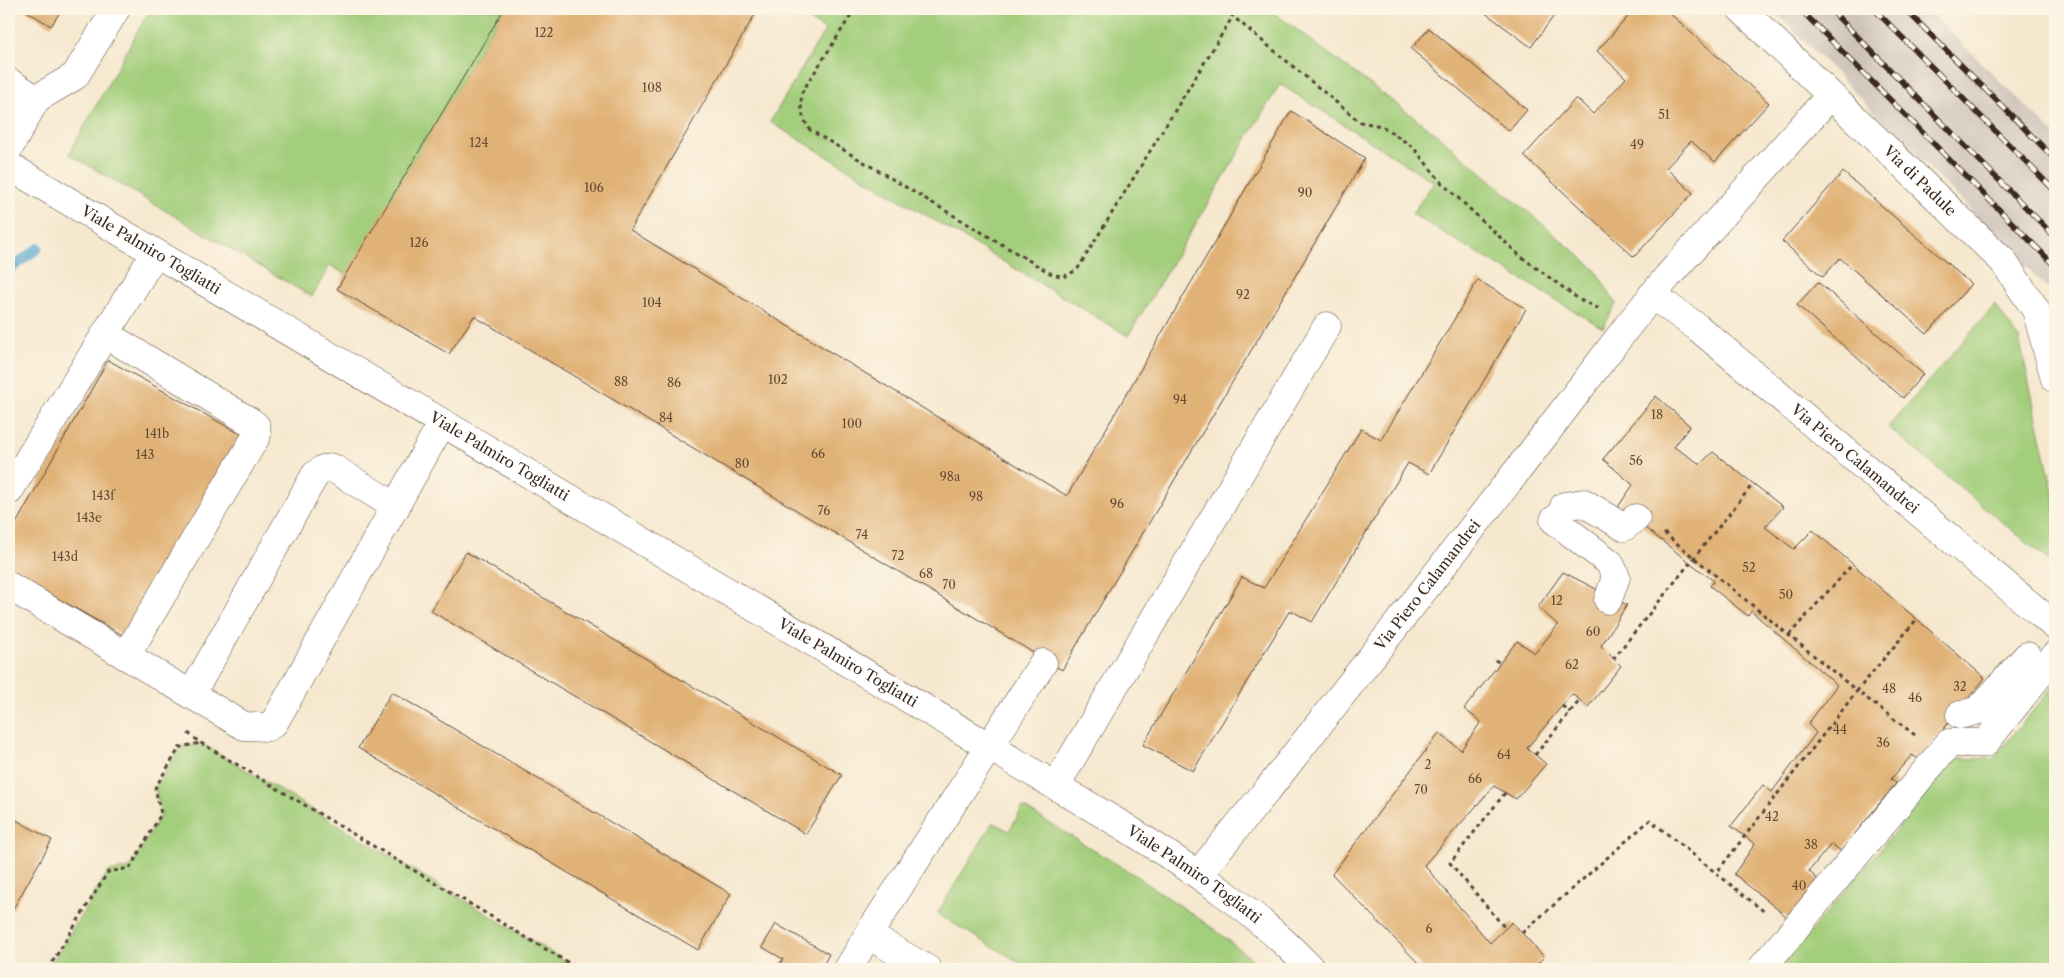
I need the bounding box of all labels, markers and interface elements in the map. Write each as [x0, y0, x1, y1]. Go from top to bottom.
house number: 122 [535, 25, 554, 40]
house number: 108 [642, 80, 662, 95]
house number: 51 [1658, 107, 1670, 122]
house number: 124 [470, 135, 489, 150]
house number: 49 [1630, 137, 1644, 152]
street label: Via di Padule [1879, 141, 1960, 220]
house number: 106 [584, 180, 604, 195]
house number: 90 [1298, 185, 1312, 200]
street label: Viale Palmiro Togliatti [77, 200, 225, 299]
house number: 126 [410, 235, 428, 250]
house number: 92 [1236, 287, 1250, 302]
house number: 104 [642, 295, 662, 310]
house number: 102 [768, 372, 788, 387]
house number: 88 [614, 374, 628, 389]
house number: 86 [667, 375, 681, 390]
house number: 94 [1173, 392, 1187, 407]
street label: Via Piero Calamandrei [1787, 399, 1923, 518]
street label: Viale Palmiro Togliatti [426, 407, 573, 505]
house number: 18 [1651, 407, 1663, 422]
house number: 84 [659, 410, 673, 425]
house number: 100 [842, 416, 862, 431]
house number: 141b [145, 426, 169, 441]
house number: 66 [811, 446, 825, 461]
house number: 143 [136, 447, 154, 462]
house number: 56 [1629, 453, 1643, 468]
house number: 80 [735, 456, 749, 471]
house number: 98a [940, 469, 961, 484]
house number: 143f [92, 488, 116, 503]
house number: 98 [969, 489, 983, 504]
house number: 96 [1110, 496, 1124, 511]
house number: 76 [818, 503, 830, 518]
house number: 143e [76, 510, 102, 525]
street label: Via Piero Calamandrei [1370, 515, 1485, 655]
house number: 74 [856, 527, 868, 542]
house number: 72 [892, 548, 905, 563]
house number: 143d [52, 549, 79, 564]
house number: 52 [1742, 560, 1756, 575]
house number: 68 [919, 566, 933, 581]
house number: 70 [942, 577, 956, 592]
house number: 50 [1779, 587, 1793, 602]
house number: 12 [1551, 593, 1563, 608]
street label: Viale Palmiro Togliatti [774, 613, 922, 711]
house number: 60 [1586, 624, 1600, 639]
house number: 62 [1565, 657, 1579, 672]
house number: 32 [1953, 679, 1967, 694]
house number: 48 [1882, 681, 1896, 696]
house number: 46 [1908, 690, 1922, 705]
house number: 44 [1833, 722, 1847, 737]
house number: 36 [1876, 735, 1890, 750]
house number: 64 [1497, 747, 1511, 762]
house number: 2 [1425, 757, 1432, 772]
house number: 66 [1468, 771, 1482, 786]
house number: 70 [1414, 782, 1428, 797]
house number: 42 [1765, 809, 1779, 824]
street label: Viale Palmiro Togliatti [1123, 820, 1266, 928]
house number: 38 [1804, 837, 1818, 852]
house number: 40 [1792, 878, 1806, 893]
house number: 6 [1425, 921, 1433, 936]

